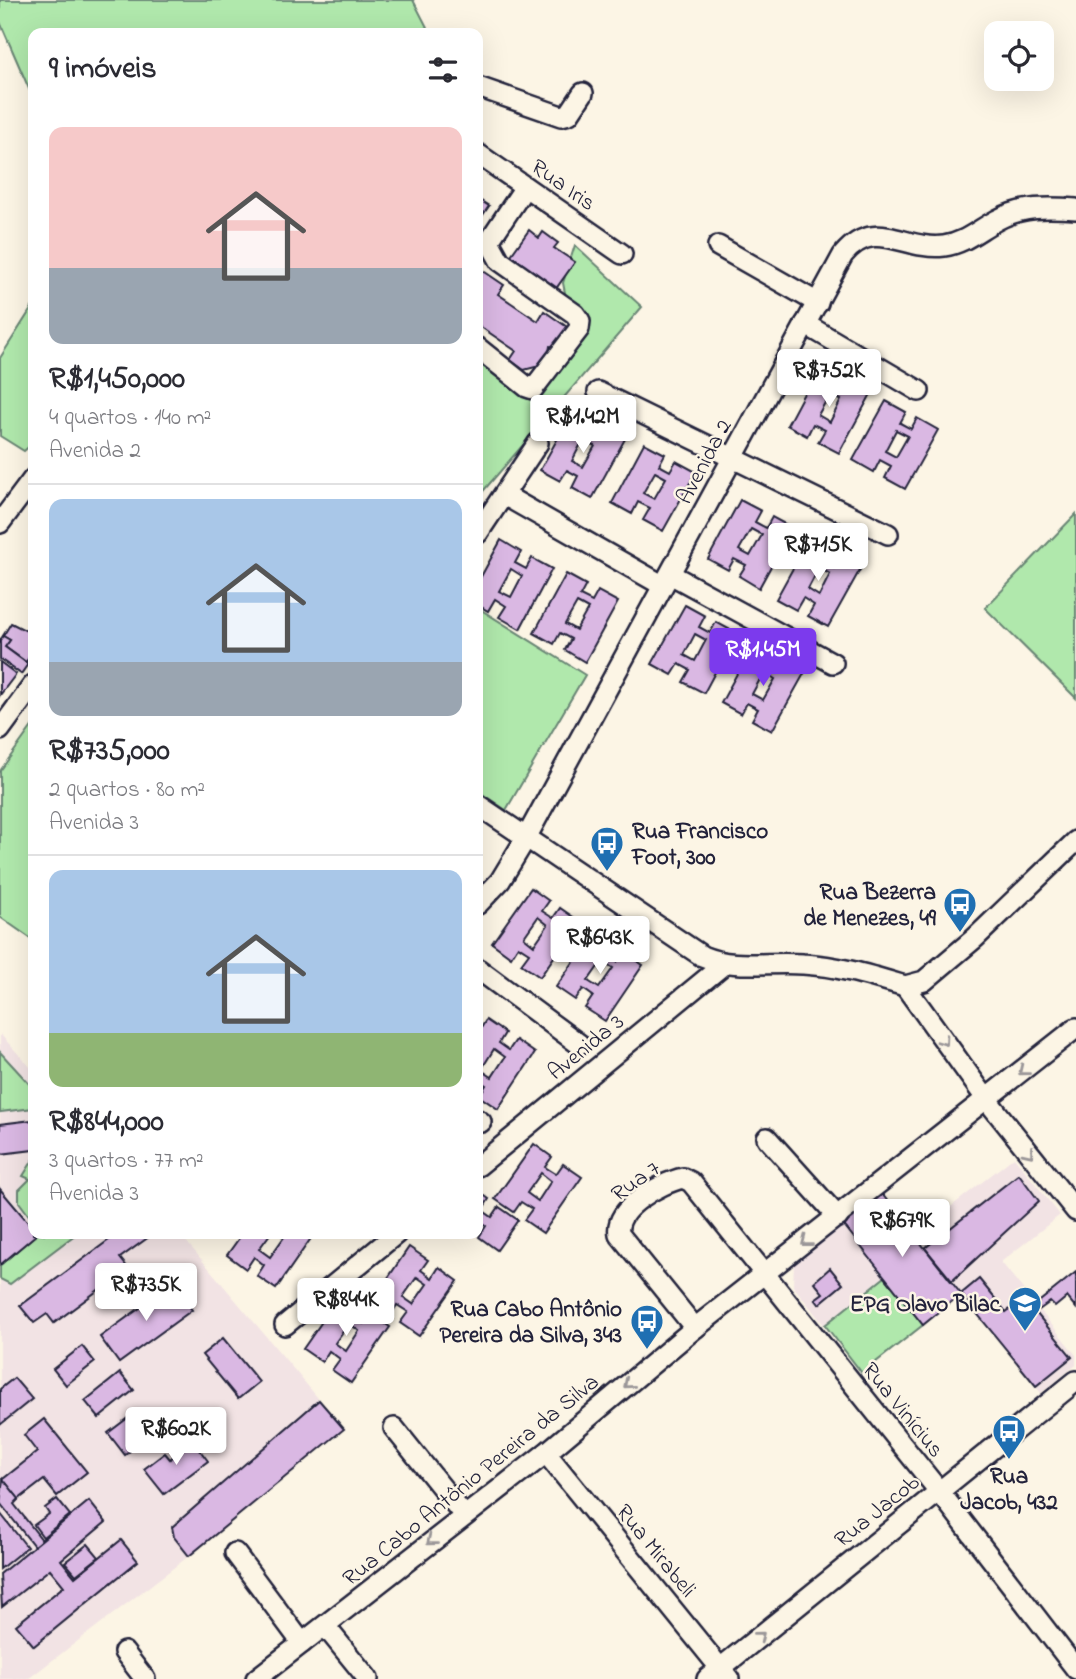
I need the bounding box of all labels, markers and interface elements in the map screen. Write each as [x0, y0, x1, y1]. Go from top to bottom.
map controls [984, 21, 1054, 91]
button: locate [984, 21, 1054, 91]
text: 9 imóveis [49, 48, 156, 92]
icon: filters [424, 51, 462, 89]
street label: Rua Iris [523, 152, 602, 220]
icon: home [193, 173, 319, 299]
pin: R$752K [772, 350, 886, 409]
text: R$752K [793, 355, 865, 388]
text: R$1,450,000 [49, 358, 185, 402]
pin: R$1.42M [518, 396, 648, 455]
text: R$1.42M [546, 401, 620, 434]
text: 4 quartos · 140 m² [49, 402, 211, 435]
street label: Avenida 2 [669, 414, 741, 511]
text: Avenida 2 [49, 435, 141, 468]
pin: R$715K [761, 524, 875, 583]
text: R$715K [784, 529, 852, 562]
icon: home [193, 545, 319, 671]
pin: R$1.45M [698, 628, 828, 688]
text: R$1.45M [725, 634, 801, 667]
text: R$735,000 [49, 730, 170, 774]
text: 2 quartos · 80 m² [49, 774, 205, 807]
text: Avenida 3 [49, 807, 139, 840]
place label: Rua Francisco Foot, 300 [631, 816, 768, 875]
bus stop icon: Rua Francisco Foot, 300 [588, 824, 626, 873]
place label: Rua Bezerra de Menezes, 49 [803, 877, 937, 936]
bus stop icon: Rua Bezerra de Menezes, 49 [941, 885, 979, 934]
icon: home [193, 916, 319, 1042]
pin: R$643K [543, 916, 657, 976]
text: R$643K [567, 922, 633, 955]
street label: Avenida 3 [541, 1007, 632, 1089]
one-way arrow [936, 1033, 949, 1046]
one-way arrow [1018, 1062, 1030, 1075]
text: R$844,000 [49, 1101, 164, 1145]
text: 3 quartos · 77 m² [49, 1145, 204, 1178]
one-way arrow [1021, 1146, 1034, 1158]
street label: Rua 7 [605, 1153, 668, 1211]
text: Avenida 3 [49, 1178, 139, 1211]
pin: R$679K [845, 1200, 959, 1259]
text: R$679K [870, 1205, 934, 1238]
one-way arrow [801, 1234, 814, 1246]
pin: R$735K [89, 1264, 203, 1323]
text: R$735K [111, 1269, 181, 1302]
pin: R$844K [289, 1278, 403, 1338]
text: R$844K [313, 1284, 379, 1317]
school or university icon: EPG Olavo Bilac [1006, 1284, 1044, 1333]
place label: EPG Olavo Bilac [850, 1289, 1001, 1322]
place label: Rua Cabo Antônio Pereira da Silva, 343 [440, 1294, 622, 1353]
bus stop icon: Rua Cabo Antônio Pereira da Silva, 343 [628, 1302, 666, 1351]
street label: Rua Vinícius [853, 1356, 951, 1466]
street label: Rua Cabo Antônio Pereira da Silva [336, 1367, 607, 1595]
one-way arrow [623, 1376, 636, 1388]
pin: R$602K [119, 1408, 233, 1467]
bus stop icon: Rua Jacob, 432 [990, 1412, 1028, 1461]
text: R$602K [141, 1413, 211, 1446]
place label: Rua Jacob, 432 [960, 1461, 1058, 1520]
street label: Rua Jacob [828, 1467, 927, 1557]
street label: Rua Mirabeli [607, 1498, 703, 1606]
one-way arrow [426, 1532, 438, 1545]
one-way arrow [751, 1632, 764, 1644]

